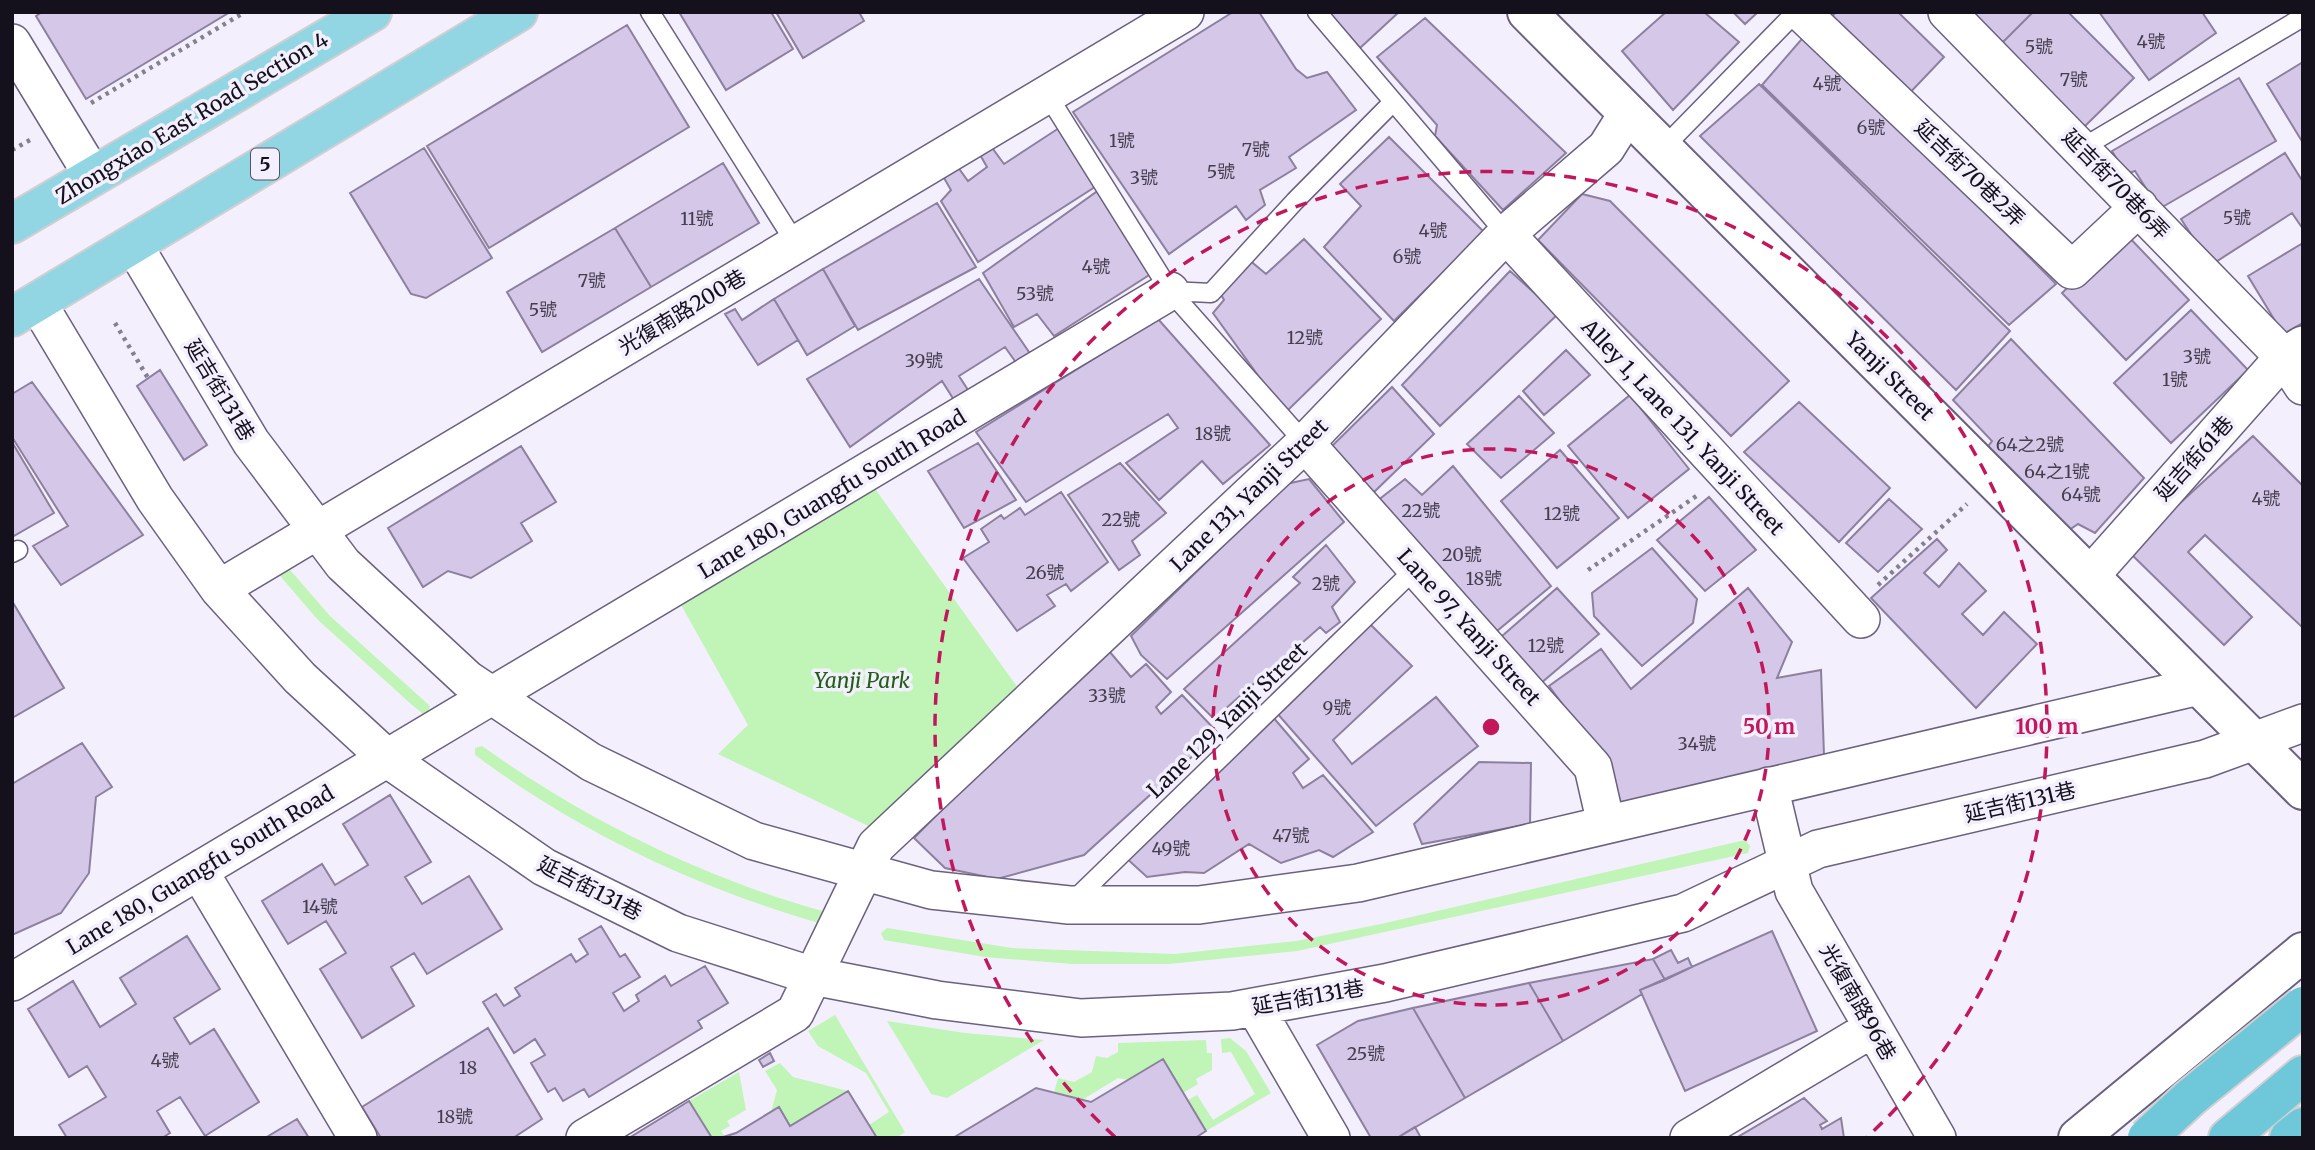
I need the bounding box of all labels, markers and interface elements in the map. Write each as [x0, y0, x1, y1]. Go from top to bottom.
street label: Zhongxiao East Road Section 4 [51, 26, 333, 210]
house number: 4號 [2136, 30, 2166, 53]
house number: 5號 [2025, 35, 2053, 58]
house number: 7號 [2060, 68, 2088, 91]
house number: 4號 [1812, 72, 1842, 95]
street label: 延吉街70巷2弄 [1909, 114, 2031, 232]
house number: 6號 [1857, 116, 1885, 139]
street label: 延吉街70巷6弄 [2057, 123, 2175, 245]
house number: 1號 [1109, 129, 1135, 152]
house number: 7號 [1242, 138, 1270, 161]
road number: 5 [251, 148, 279, 180]
house number: 5號 [1207, 160, 1235, 183]
house number: 3號 [1130, 166, 1158, 189]
house number: 5號 [2223, 206, 2251, 229]
house number: 11號 [680, 207, 714, 230]
house number: 4號 [1418, 219, 1448, 242]
house number: 6號 [1393, 245, 1421, 268]
house number: 4號 [1081, 255, 1111, 278]
street label: 光復南路200巷 [613, 263, 751, 361]
house number: 7號 [578, 269, 606, 292]
house number: 53號 [1016, 282, 1054, 305]
house number: 5號 [529, 298, 557, 321]
street label: Alley 1, Lane 131, Yanji Street [1575, 313, 1790, 541]
street label: Yanji Street [1839, 325, 1940, 426]
house number: 12號 [1287, 326, 1323, 349]
street label: 延吉街131巷 [179, 334, 261, 446]
house number: 3號 [2183, 345, 2211, 368]
house number: 39號 [905, 349, 943, 372]
house number: 1號 [2162, 368, 2188, 391]
street label: Lane 180, Guangfu South Road [693, 403, 971, 585]
street label: 延吉街61巷 [2149, 410, 2239, 506]
street label: Lane 131, Yanji Street [1164, 413, 1334, 577]
house number: 18號 [1195, 422, 1231, 445]
house number: 64之2號 [1996, 433, 2064, 456]
house number: 64之1號 [2024, 460, 2090, 483]
house number: 64號 [2061, 483, 2101, 506]
house number: 4號 [2251, 487, 2281, 510]
house number: 22號 [1401, 499, 1441, 522]
house number: 12號 [1544, 502, 1580, 525]
house number: 22號 [1101, 508, 1141, 531]
street label: Lane 97, Yanji Street [1391, 543, 1547, 711]
house number: 20號 [1442, 543, 1482, 566]
house number: 26號 [1025, 561, 1065, 584]
house number: 18號 [1466, 567, 1502, 590]
house number: 2號 [1312, 572, 1340, 595]
house number: 12號 [1528, 634, 1564, 657]
street label: Lane 129, Yanji Street [1141, 637, 1313, 803]
park label: Yanji Park [814, 667, 911, 694]
house number: 33號 [1088, 684, 1126, 707]
house number: 9號 [1323, 696, 1351, 719]
text: 50 m [1743, 713, 1795, 740]
text: 100 m [2016, 713, 2078, 740]
centre of rings [1479, 715, 1503, 739]
house number: 34號 [1677, 732, 1717, 755]
street label: 延吉街131巷 [1962, 776, 2078, 828]
street label: Lane 180, Guangfu South Road [61, 779, 339, 961]
house number: 47號 [1272, 824, 1310, 847]
house number: 49號 [1152, 837, 1190, 860]
street label: 延吉街131巷 [533, 850, 647, 926]
house number: 14號 [302, 895, 338, 918]
street label: 光復南路96巷 [1814, 939, 1902, 1065]
street label: 延吉街131巷 [1250, 974, 1366, 1020]
house number: 25號 [1347, 1042, 1385, 1065]
house number: 4號 [150, 1049, 180, 1072]
house number: 18 [459, 1056, 477, 1079]
house number: 18號 [437, 1105, 473, 1128]

